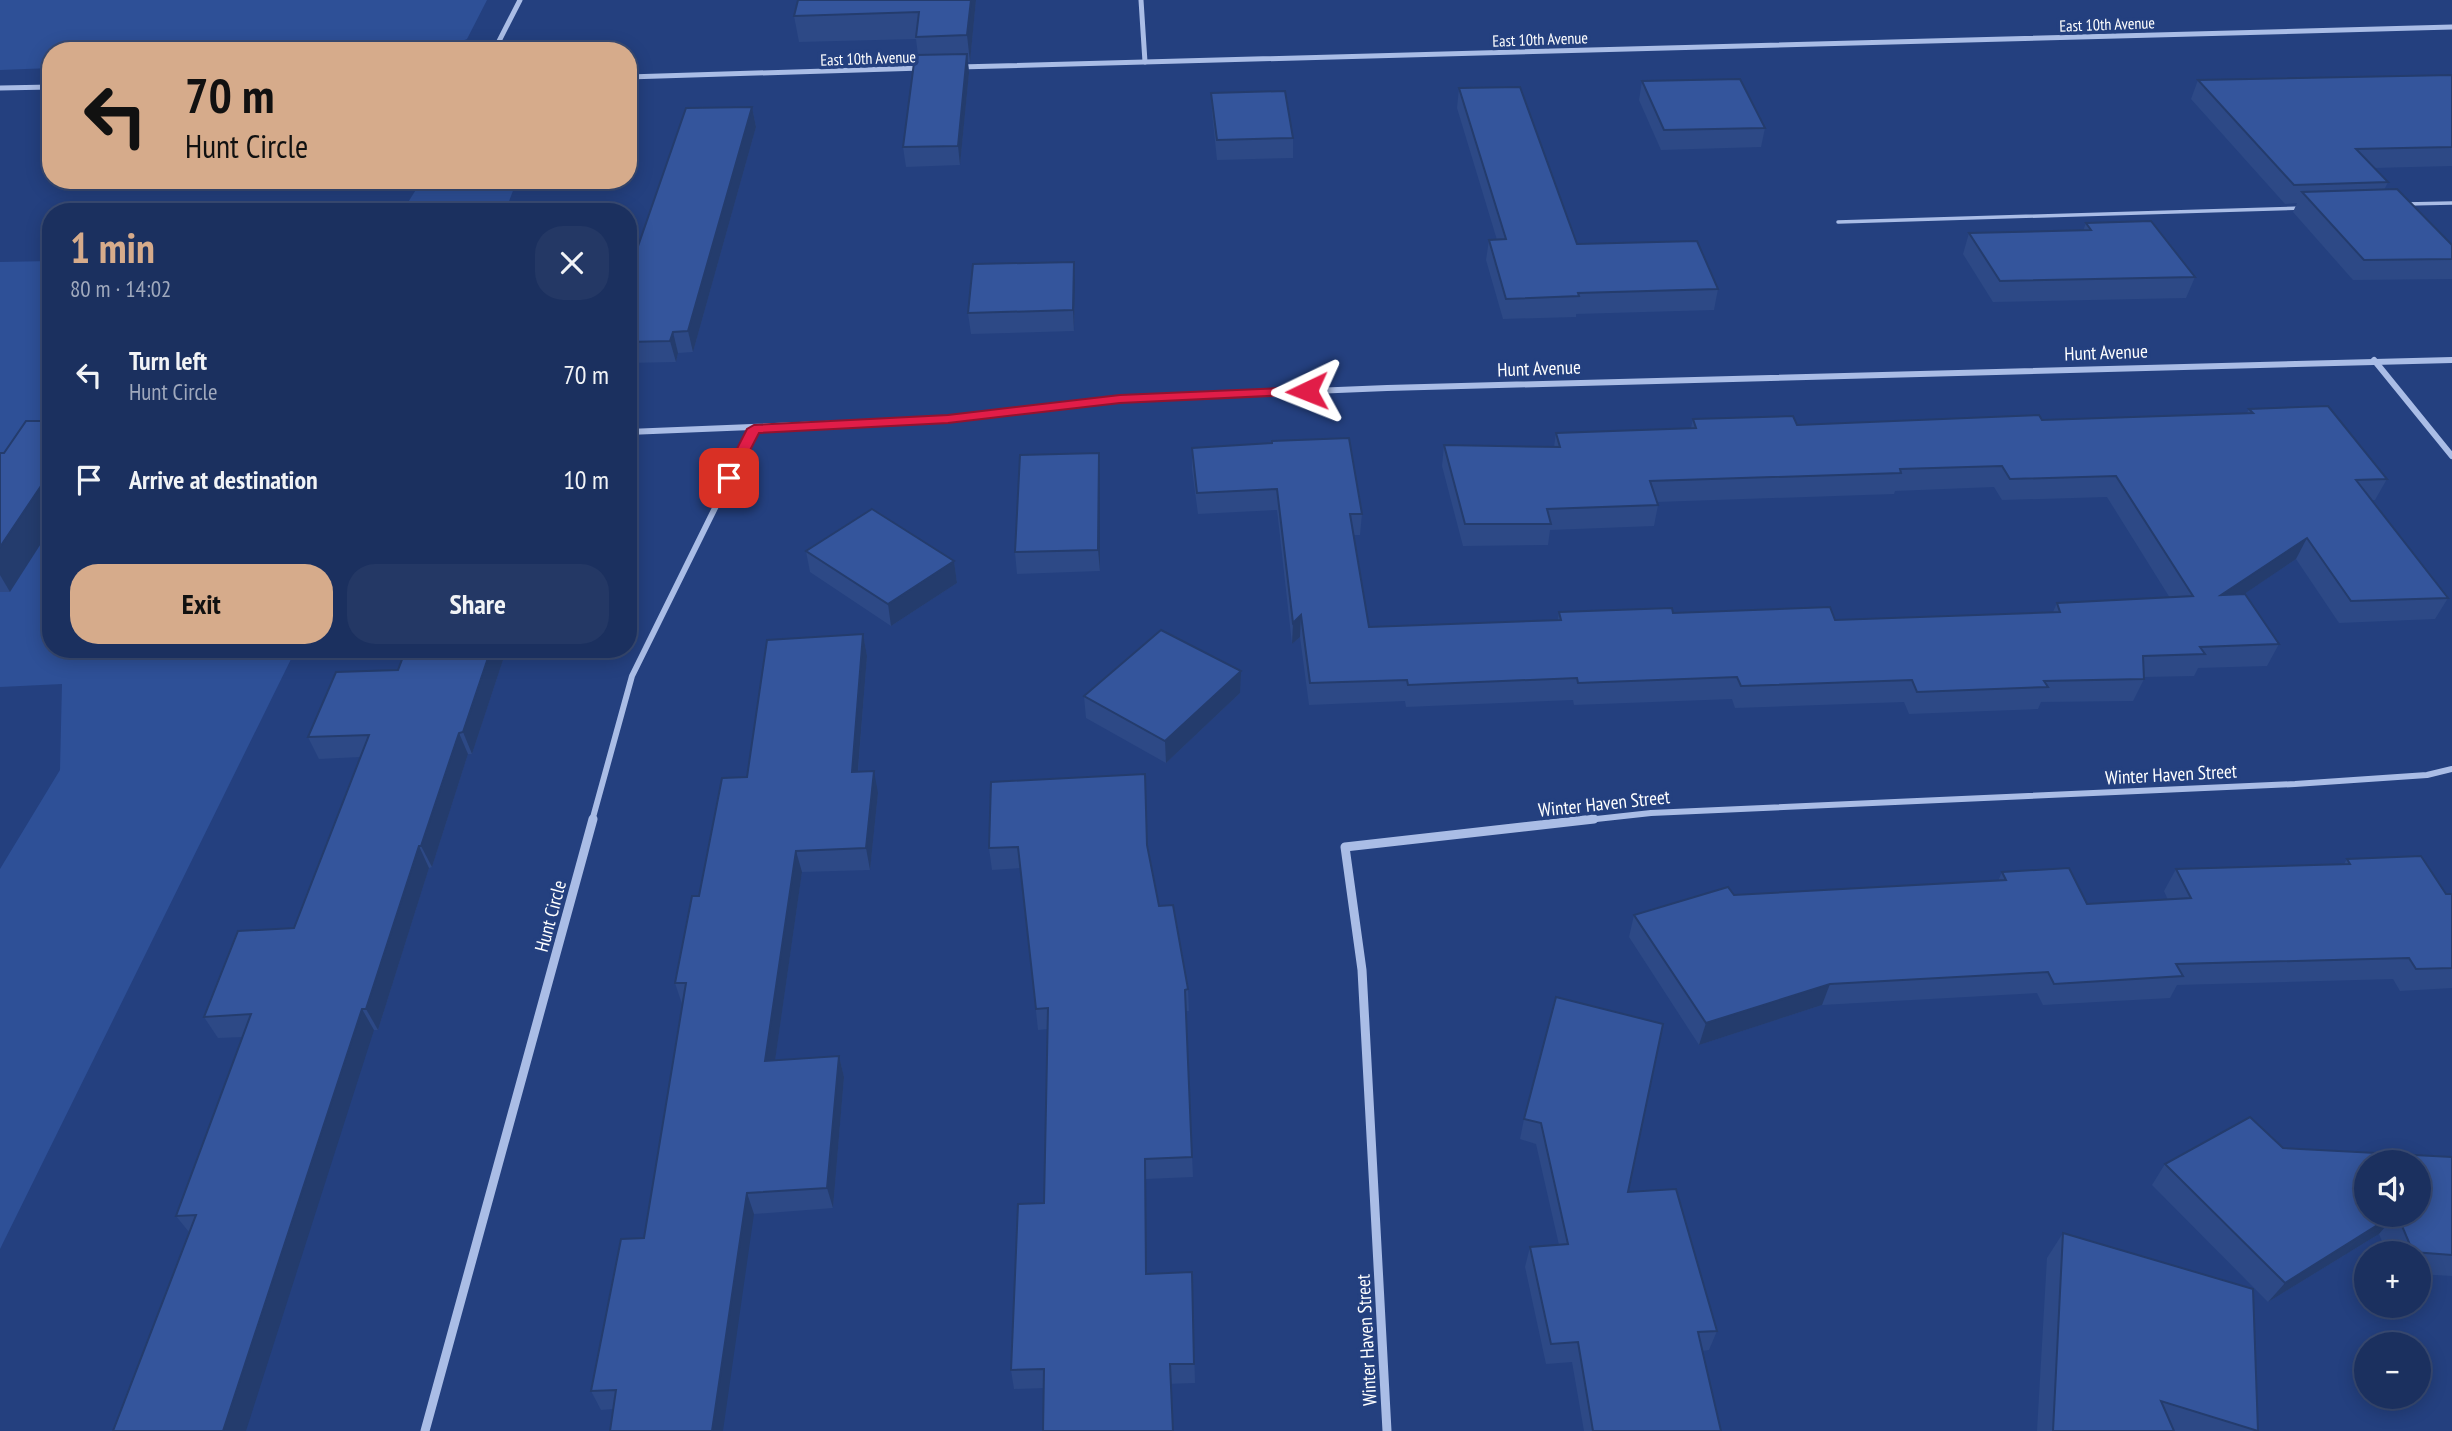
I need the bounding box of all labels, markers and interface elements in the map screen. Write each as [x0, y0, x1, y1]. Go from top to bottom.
street label: East 10th Avenue [2059, 12, 2155, 36]
street label: East 10th Avenue [1492, 27, 1588, 51]
street label: East 10th Avenue [820, 46, 916, 70]
text: 70 m [185, 63, 274, 127]
icon: left [70, 70, 161, 161]
text: Hunt Circle [185, 125, 308, 167]
text: 1 min [70, 220, 155, 275]
button: close [535, 226, 609, 300]
text: 80 m · 14:02 [70, 274, 171, 303]
street label: Hunt Avenue [2064, 339, 2148, 365]
text: Turn left [129, 344, 207, 377]
position arrow [1270, 354, 1344, 428]
street label: Hunt Avenue [1497, 355, 1581, 381]
icon: left [70, 356, 108, 394]
text: 70 m [563, 358, 609, 391]
text: Hunt Circle [129, 377, 217, 406]
pin [699, 448, 759, 508]
icon: arrive [710, 459, 748, 497]
icon: arrive [70, 461, 108, 499]
text: Arrive at destination [129, 463, 318, 496]
text: 10 m [563, 463, 609, 496]
button: Exit [70, 564, 333, 644]
button: Share [347, 564, 609, 644]
street label: Winter Haven Street [2104, 759, 2238, 789]
street label: Winter Haven Street [1537, 784, 1672, 822]
street label: Hunt Circle [529, 877, 571, 954]
map controls [2354, 1150, 2431, 1409]
button: sound [2354, 1150, 2431, 1227]
button: + [2354, 1241, 2431, 1318]
street label: Winter Haven Street [1351, 1273, 1381, 1407]
button: − [2354, 1332, 2431, 1409]

